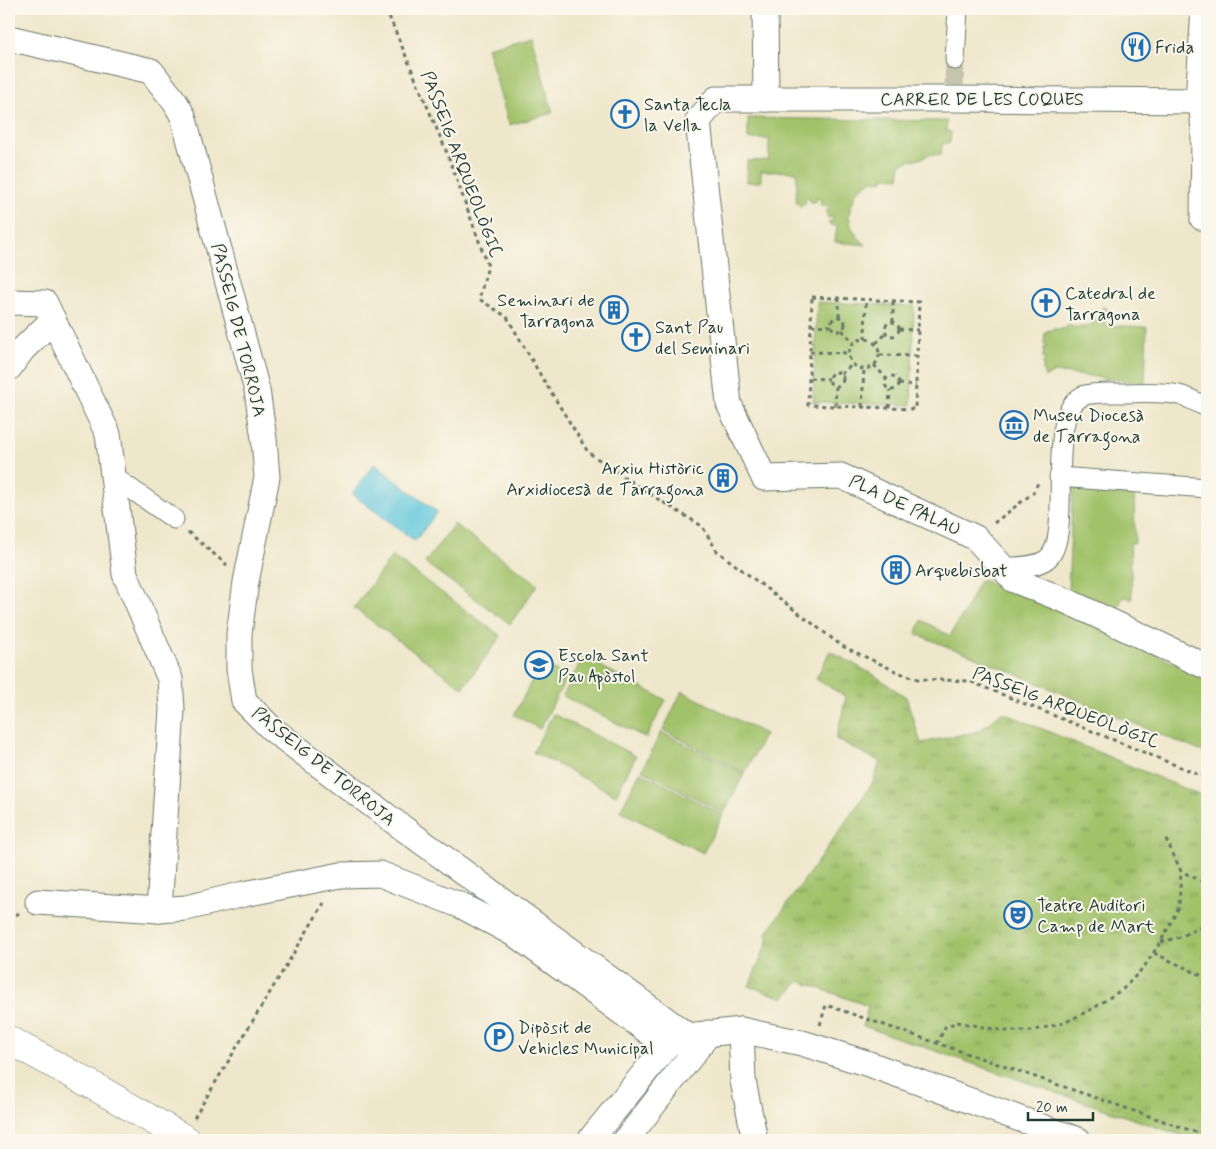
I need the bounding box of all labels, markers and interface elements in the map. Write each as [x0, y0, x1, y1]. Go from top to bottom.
restaurant icon: Frida [1121, 32, 1151, 62]
place label: Frida [1155, 36, 1194, 60]
street label: PASSEIG ARQUEOLÒGIC [414, 68, 508, 261]
street label: CARRER DE LES COQUES [880, 88, 1084, 112]
place label: Santa Tecla la Vella [644, 93, 732, 138]
church icon: Santa Tecla la Vella [610, 99, 640, 129]
street label: PASSEIG DE TORROJA [205, 241, 271, 420]
place label: Catedral de Tarragona [1065, 282, 1156, 327]
church icon: Catedral de Tarragona [1031, 288, 1061, 318]
place label: Seminari de Tarragona [497, 289, 595, 334]
building icon: Seminari de Tarragona [599, 295, 629, 325]
place label: Sant Pau del Seminari [655, 316, 750, 361]
church icon: Sant Pau del Seminari [621, 322, 651, 352]
place label: Museu Diocesà de Tarragona [1033, 404, 1144, 451]
museum icon: Museu Diocesà de Tarragona [999, 410, 1029, 440]
place label: Arxiu Històric Arxidiocesà de Tarragona [506, 457, 704, 504]
building icon: Arxiu Històric Arxidiocesà de Tarragona [708, 463, 738, 493]
street label: PLA DE PALAU [845, 470, 964, 542]
building icon: Arquebisbat [881, 555, 911, 585]
place label: Arquebisbat [915, 559, 1008, 583]
place label: Escola Sant Pau Apòstol [558, 644, 649, 690]
school or university icon: Escola Sant Pau Apòstol [524, 650, 554, 680]
street label: PASSEIG ARQUEOLÒGIC [969, 661, 1162, 755]
street label: PASSEIG DE TORROJA [247, 701, 400, 832]
place label: Teatre Auditori Camp de Mart [1037, 894, 1155, 939]
theatre icon: Teatre Auditori Camp de Mart [1003, 900, 1033, 930]
place label: Dipòsit de Vehicles Municipal [518, 1016, 654, 1061]
parking icon: Dipòsit de Vehicles Municipal [484, 1022, 514, 1052]
scale bar [1028, 1089, 1094, 1121]
text: 20 m [1036, 1098, 1068, 1118]

